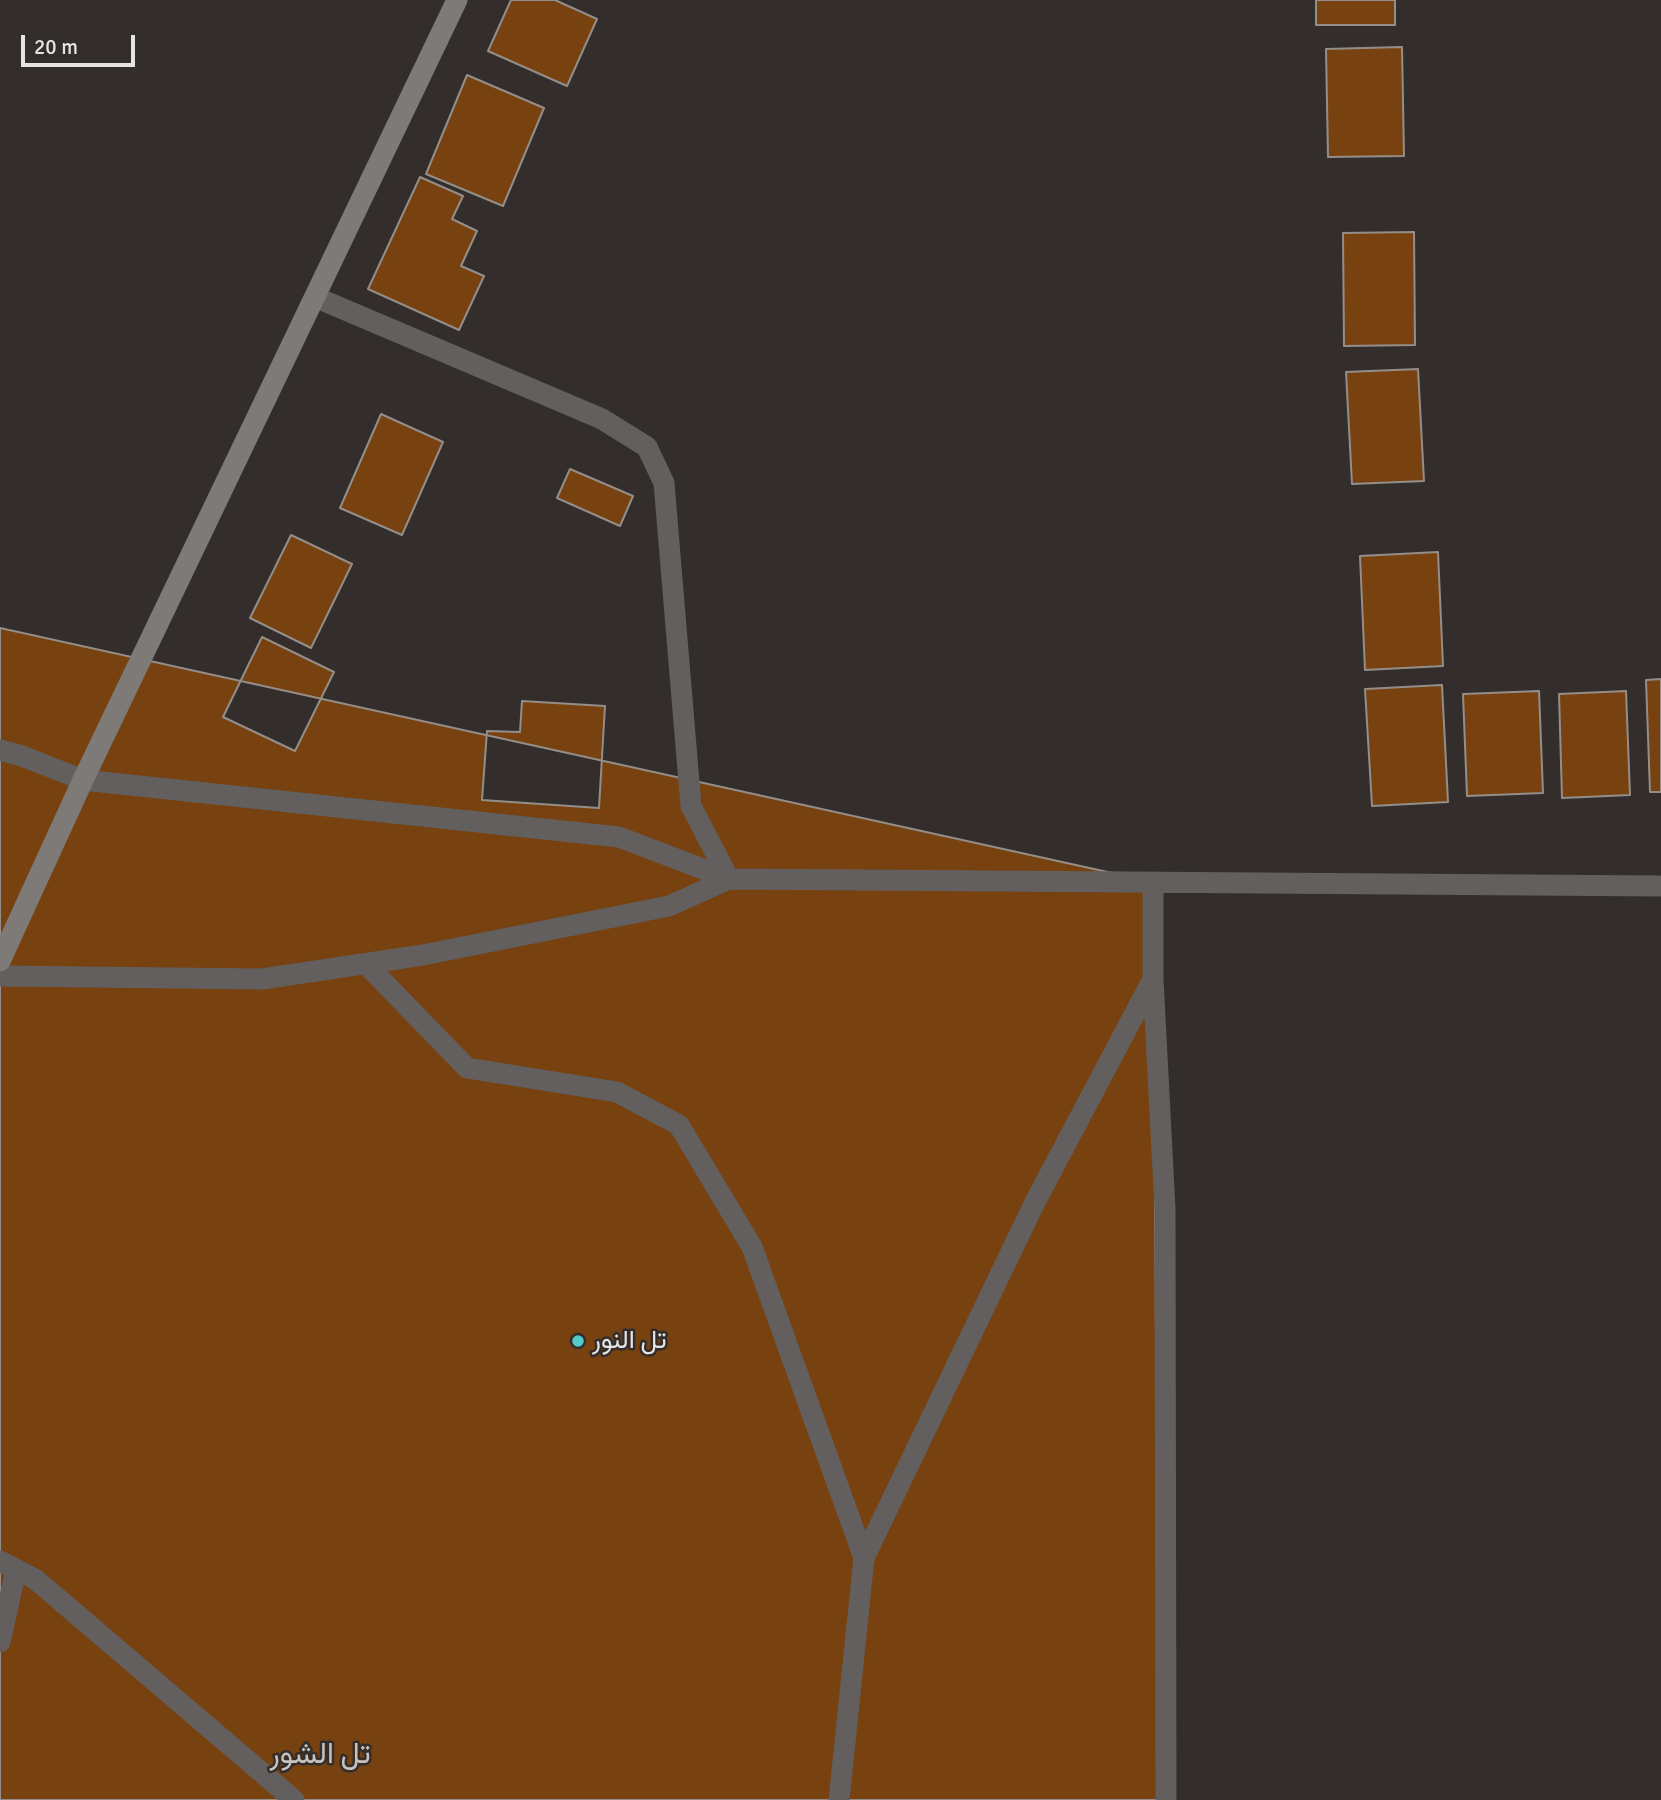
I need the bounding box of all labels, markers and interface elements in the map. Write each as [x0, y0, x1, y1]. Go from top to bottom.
scale bar [24, 21, 138, 65]
text: 20 m [34, 34, 78, 60]
place label: تل النور [592, 1325, 666, 1357]
marker: تل النور [570, 1333, 586, 1349]
district label: تل الشور [269, 1737, 371, 1773]

